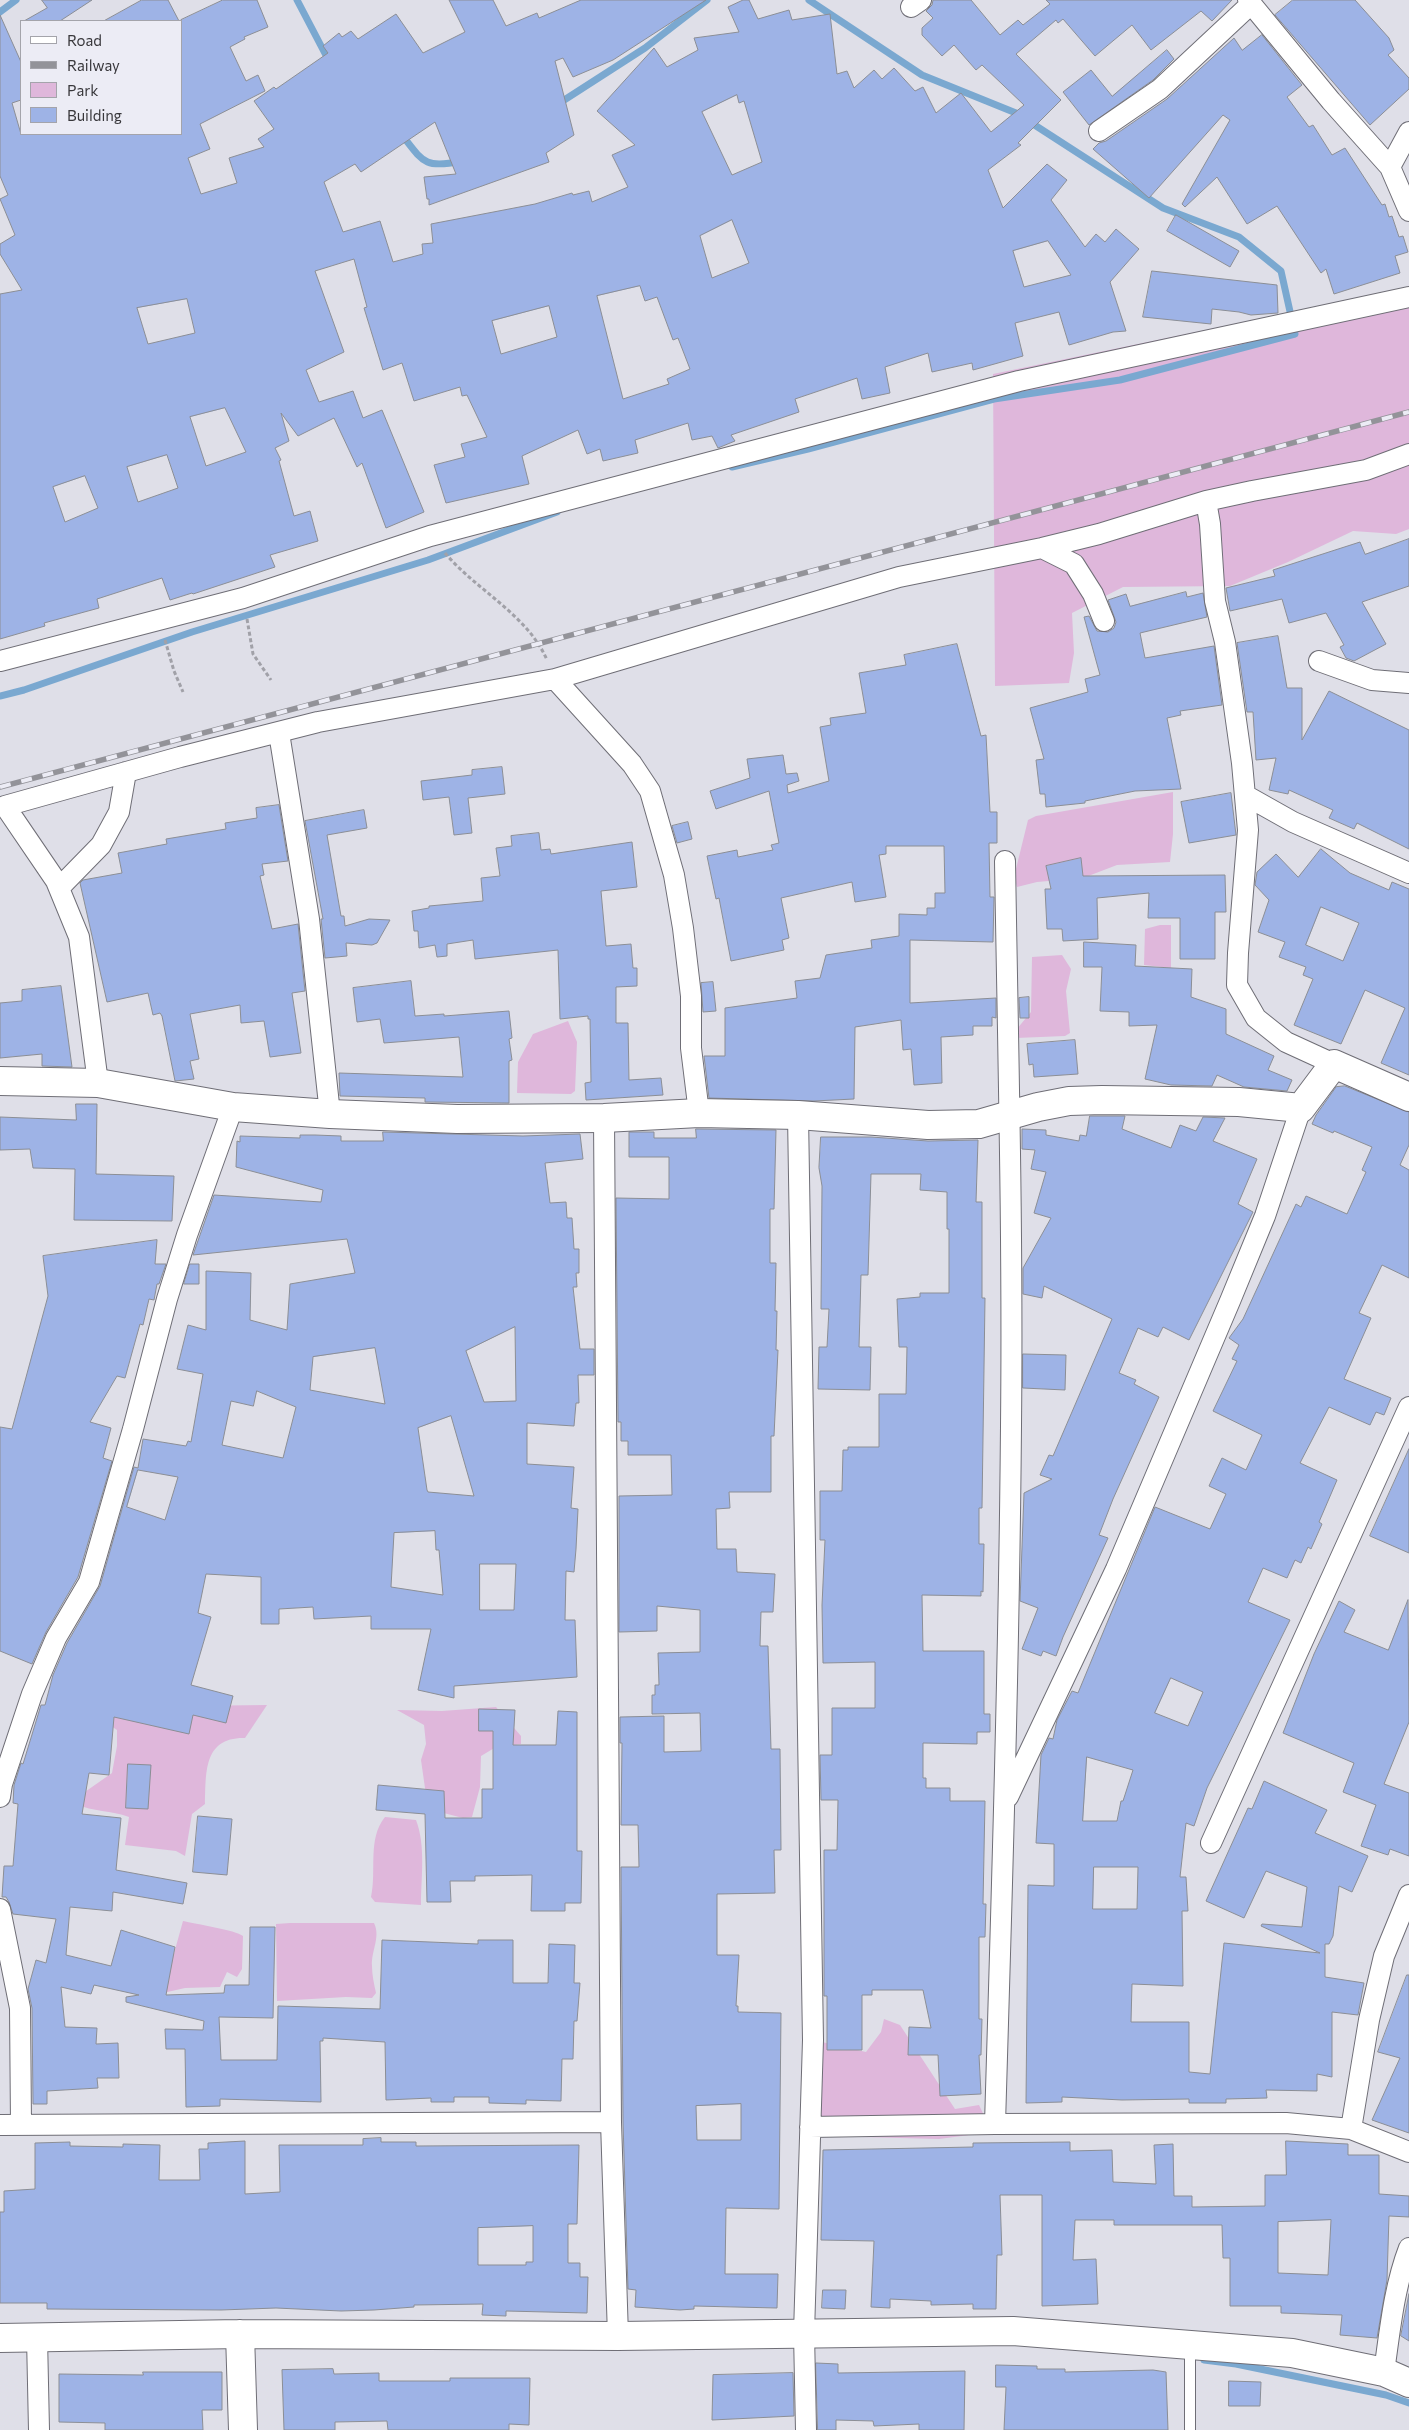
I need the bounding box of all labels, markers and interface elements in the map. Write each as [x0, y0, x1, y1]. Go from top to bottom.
legend [20, 20, 182, 135]
text: Road [67, 31, 102, 49]
text: Railway [67, 56, 120, 74]
text: Park [67, 81, 98, 99]
text: Building [67, 106, 122, 124]

